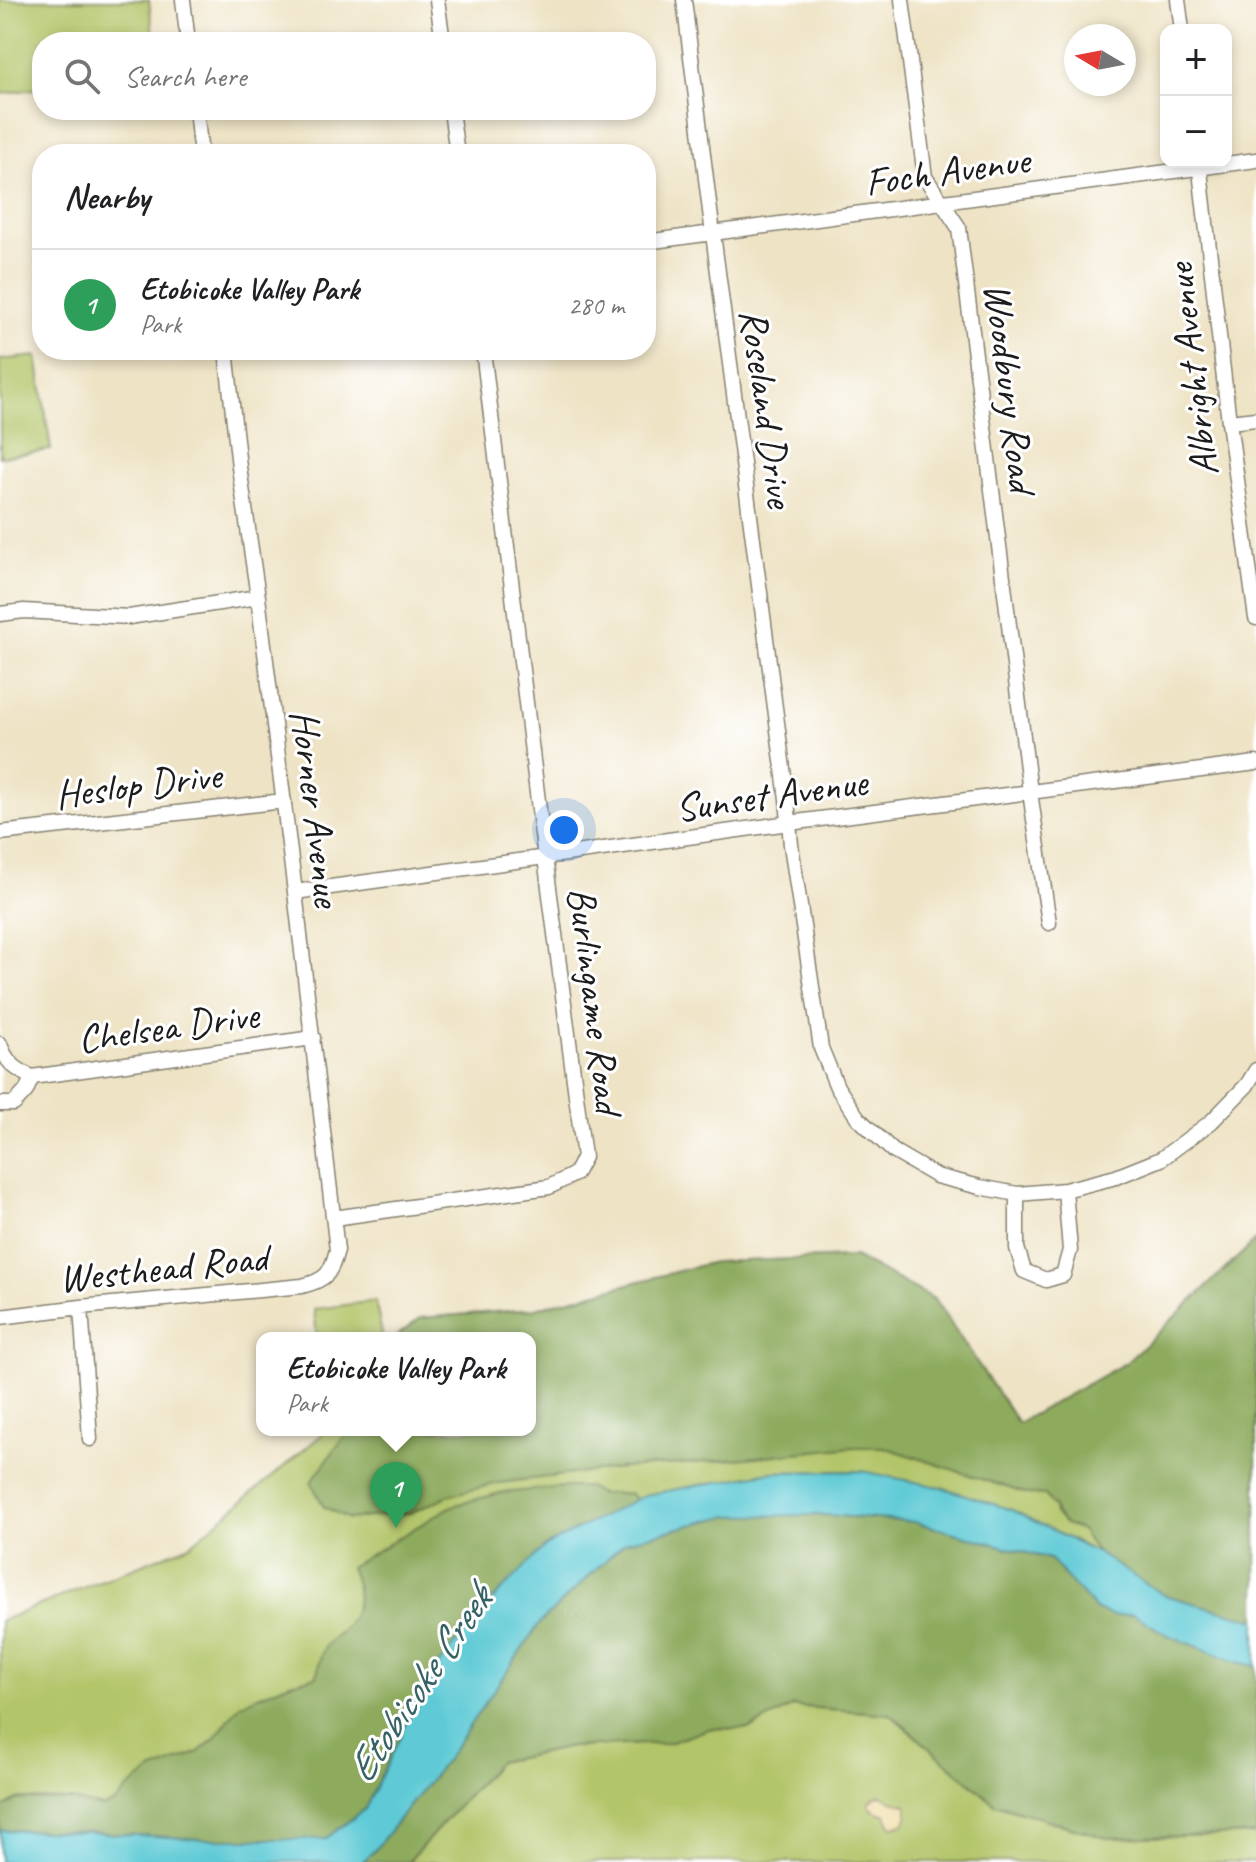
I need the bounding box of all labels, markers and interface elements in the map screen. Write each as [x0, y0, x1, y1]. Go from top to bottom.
north arrow [1064, 24, 1136, 96]
map controls [1160, 24, 1232, 168]
button: + [1160, 24, 1232, 96]
search box [32, 32, 656, 120]
icon: search [60, 54, 104, 98]
text: Search here [124, 57, 246, 95]
button: − [1160, 96, 1232, 168]
street label: Foch Avenue [862, 134, 1036, 207]
text: Nearby [64, 175, 150, 218]
street label: Albright Avenue [1154, 258, 1230, 479]
text: Etobicoke Valley Park [140, 270, 359, 308]
street label: Woodbury Road [972, 280, 1048, 500]
text: 1 [84, 289, 96, 322]
text: 280 m [568, 289, 624, 322]
street label: Roseland Drive [728, 306, 806, 513]
text: Park [140, 308, 181, 341]
street label: Horner Avenue [279, 707, 353, 912]
street label: Heslop Drive [52, 750, 227, 820]
street label: Sunset Avenue [672, 756, 873, 833]
your location [544, 810, 584, 850]
street label: Burlingame Road [556, 884, 634, 1121]
street label: Chelsea Drive [75, 989, 265, 1064]
street label: Westhead Road [57, 1232, 276, 1304]
popup [256, 1332, 536, 1436]
text: Etobicoke Valley Park [286, 1349, 506, 1387]
text: Park [286, 1387, 328, 1420]
pin: 1 [370, 1462, 422, 1528]
water label: Etobicoke Creek [334, 1571, 508, 1793]

